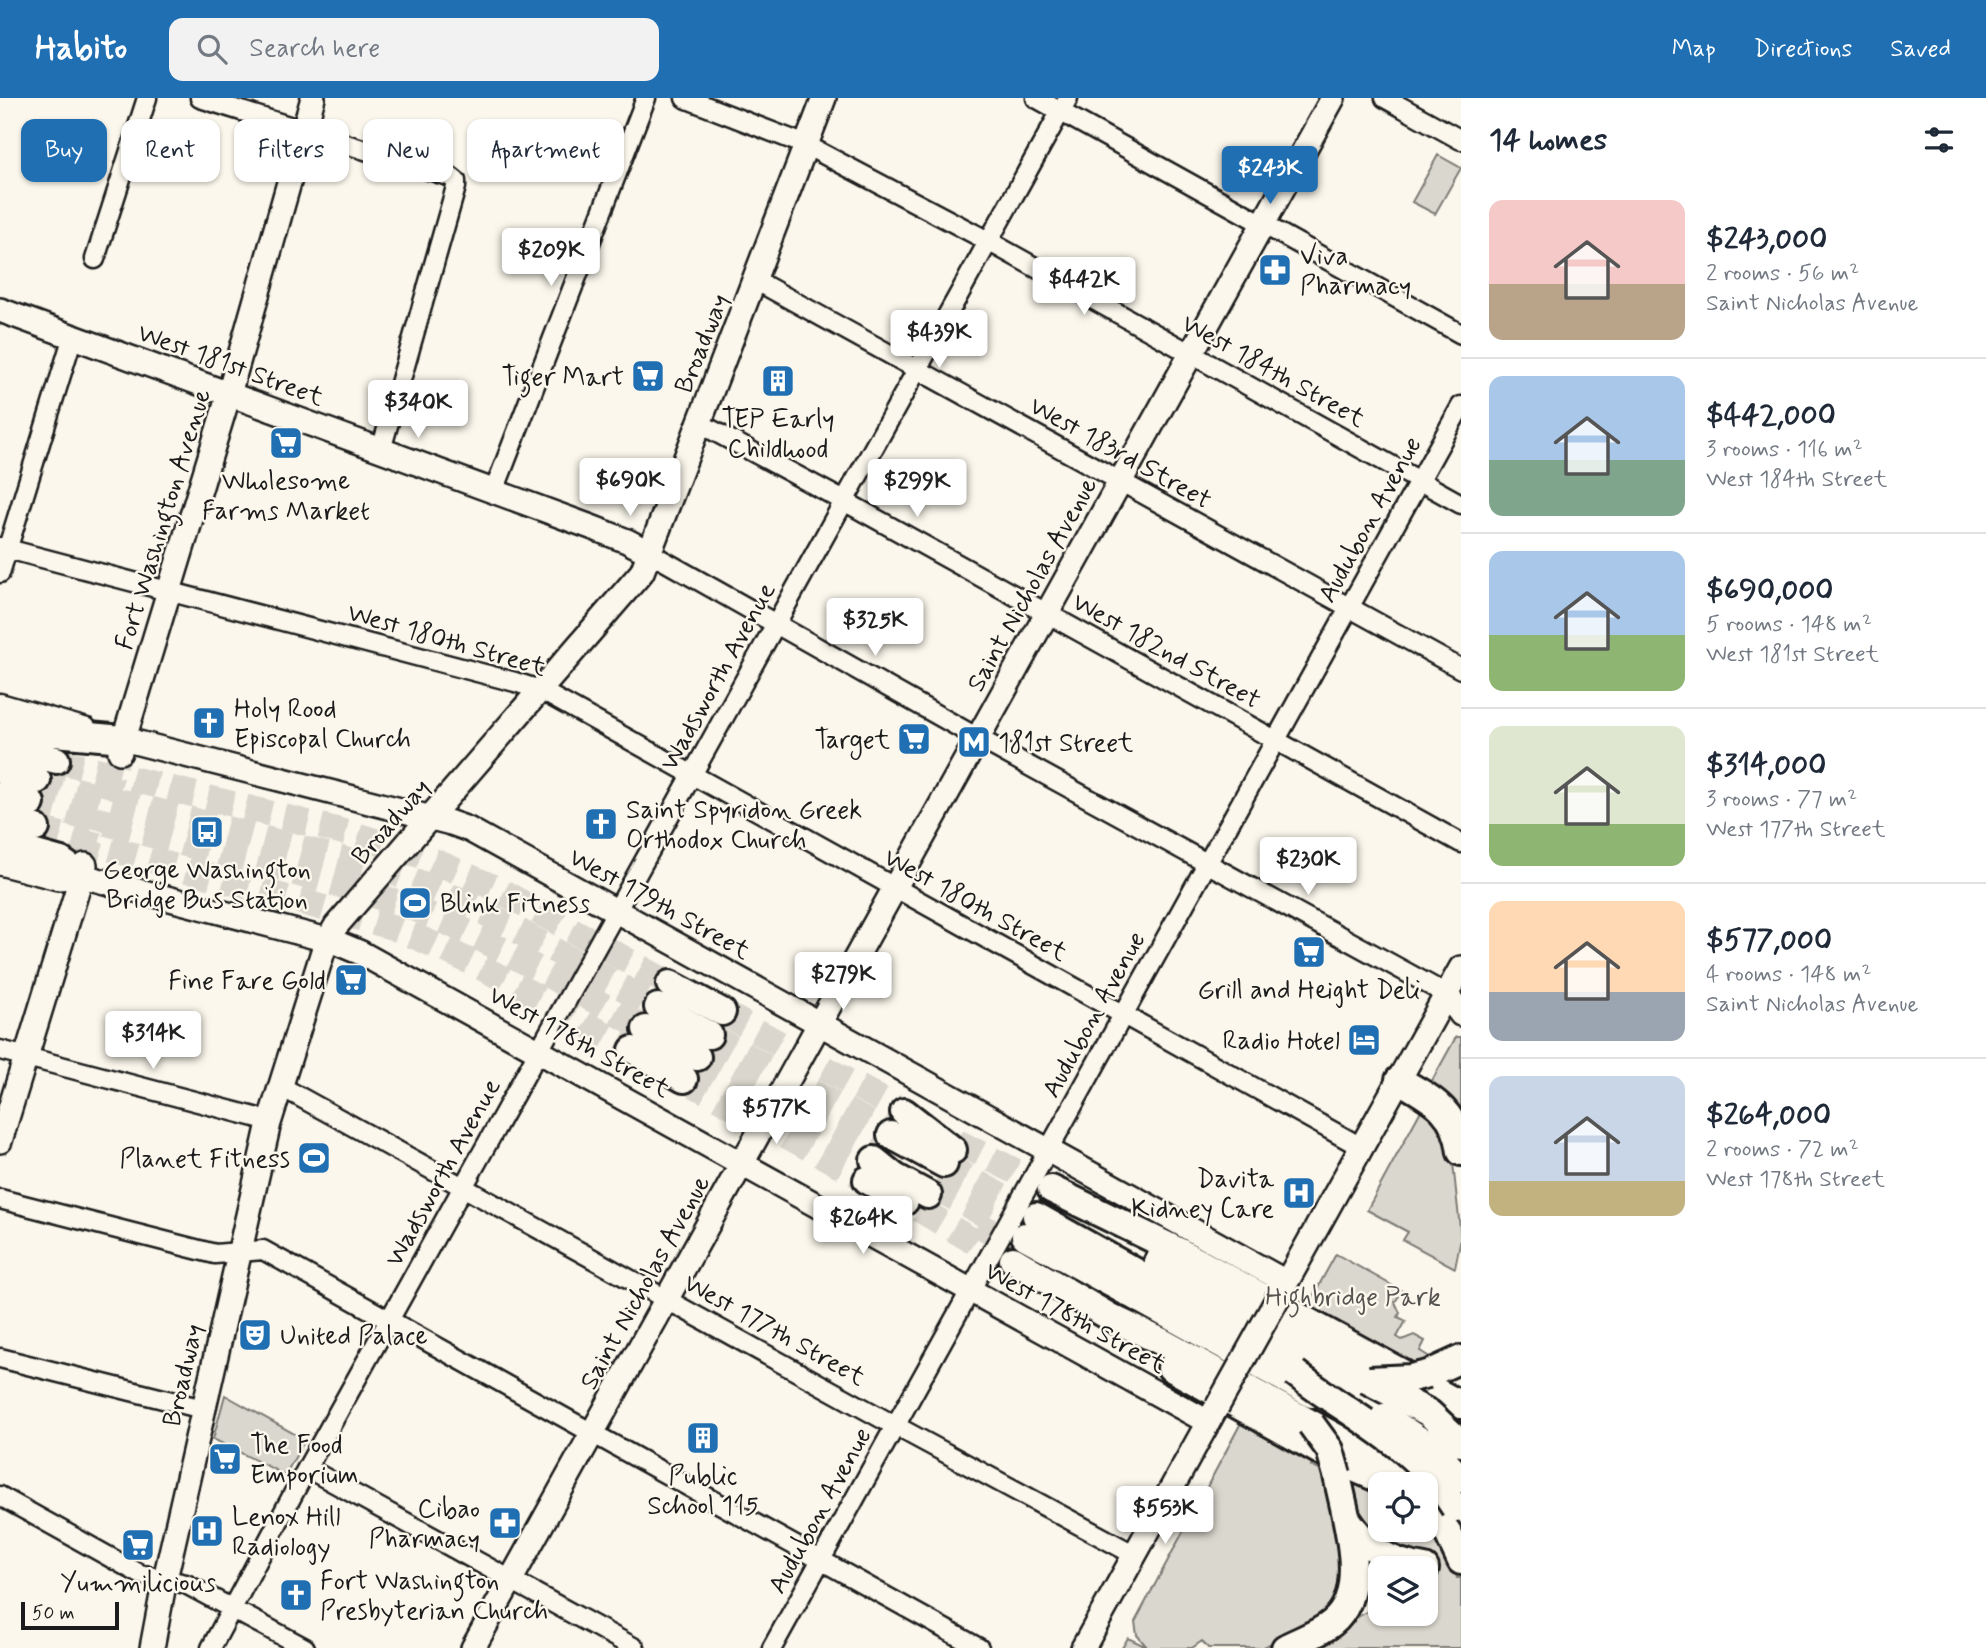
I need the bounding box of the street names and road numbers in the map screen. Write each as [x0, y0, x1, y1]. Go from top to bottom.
street label: Broadway [668, 289, 738, 398]
street label: West 184th Street [1175, 307, 1371, 436]
street label: West 181st Street [133, 316, 328, 415]
street label: Fort Washington Avenue [108, 385, 223, 655]
street label: West 183rd Street [1023, 390, 1217, 518]
street label: Audubon Avenue [1311, 431, 1430, 609]
street label: Saint Nicholas Avenue [960, 472, 1106, 698]
street label: Wadsworth Avenue [653, 577, 785, 777]
street label: West 182nd Street [1066, 586, 1266, 718]
street label: West 180th Street [343, 596, 550, 686]
street label: Broadway [345, 772, 439, 873]
street label: West 179th Street [562, 841, 756, 969]
street label: West 180th Street [877, 841, 1073, 970]
street label: Audubon Avenue [1035, 926, 1154, 1104]
street label: West 178th Street [482, 979, 676, 1107]
street label: Wadsworth Avenue [378, 1073, 510, 1273]
street label: Saint Nicholas Avenue [573, 1170, 719, 1396]
street label: West 178th Street [978, 1255, 1172, 1383]
street label: West 177th Street [677, 1267, 871, 1395]
street label: Broadway [156, 1321, 212, 1430]
street label: Audubon Avenue [761, 1422, 880, 1600]

